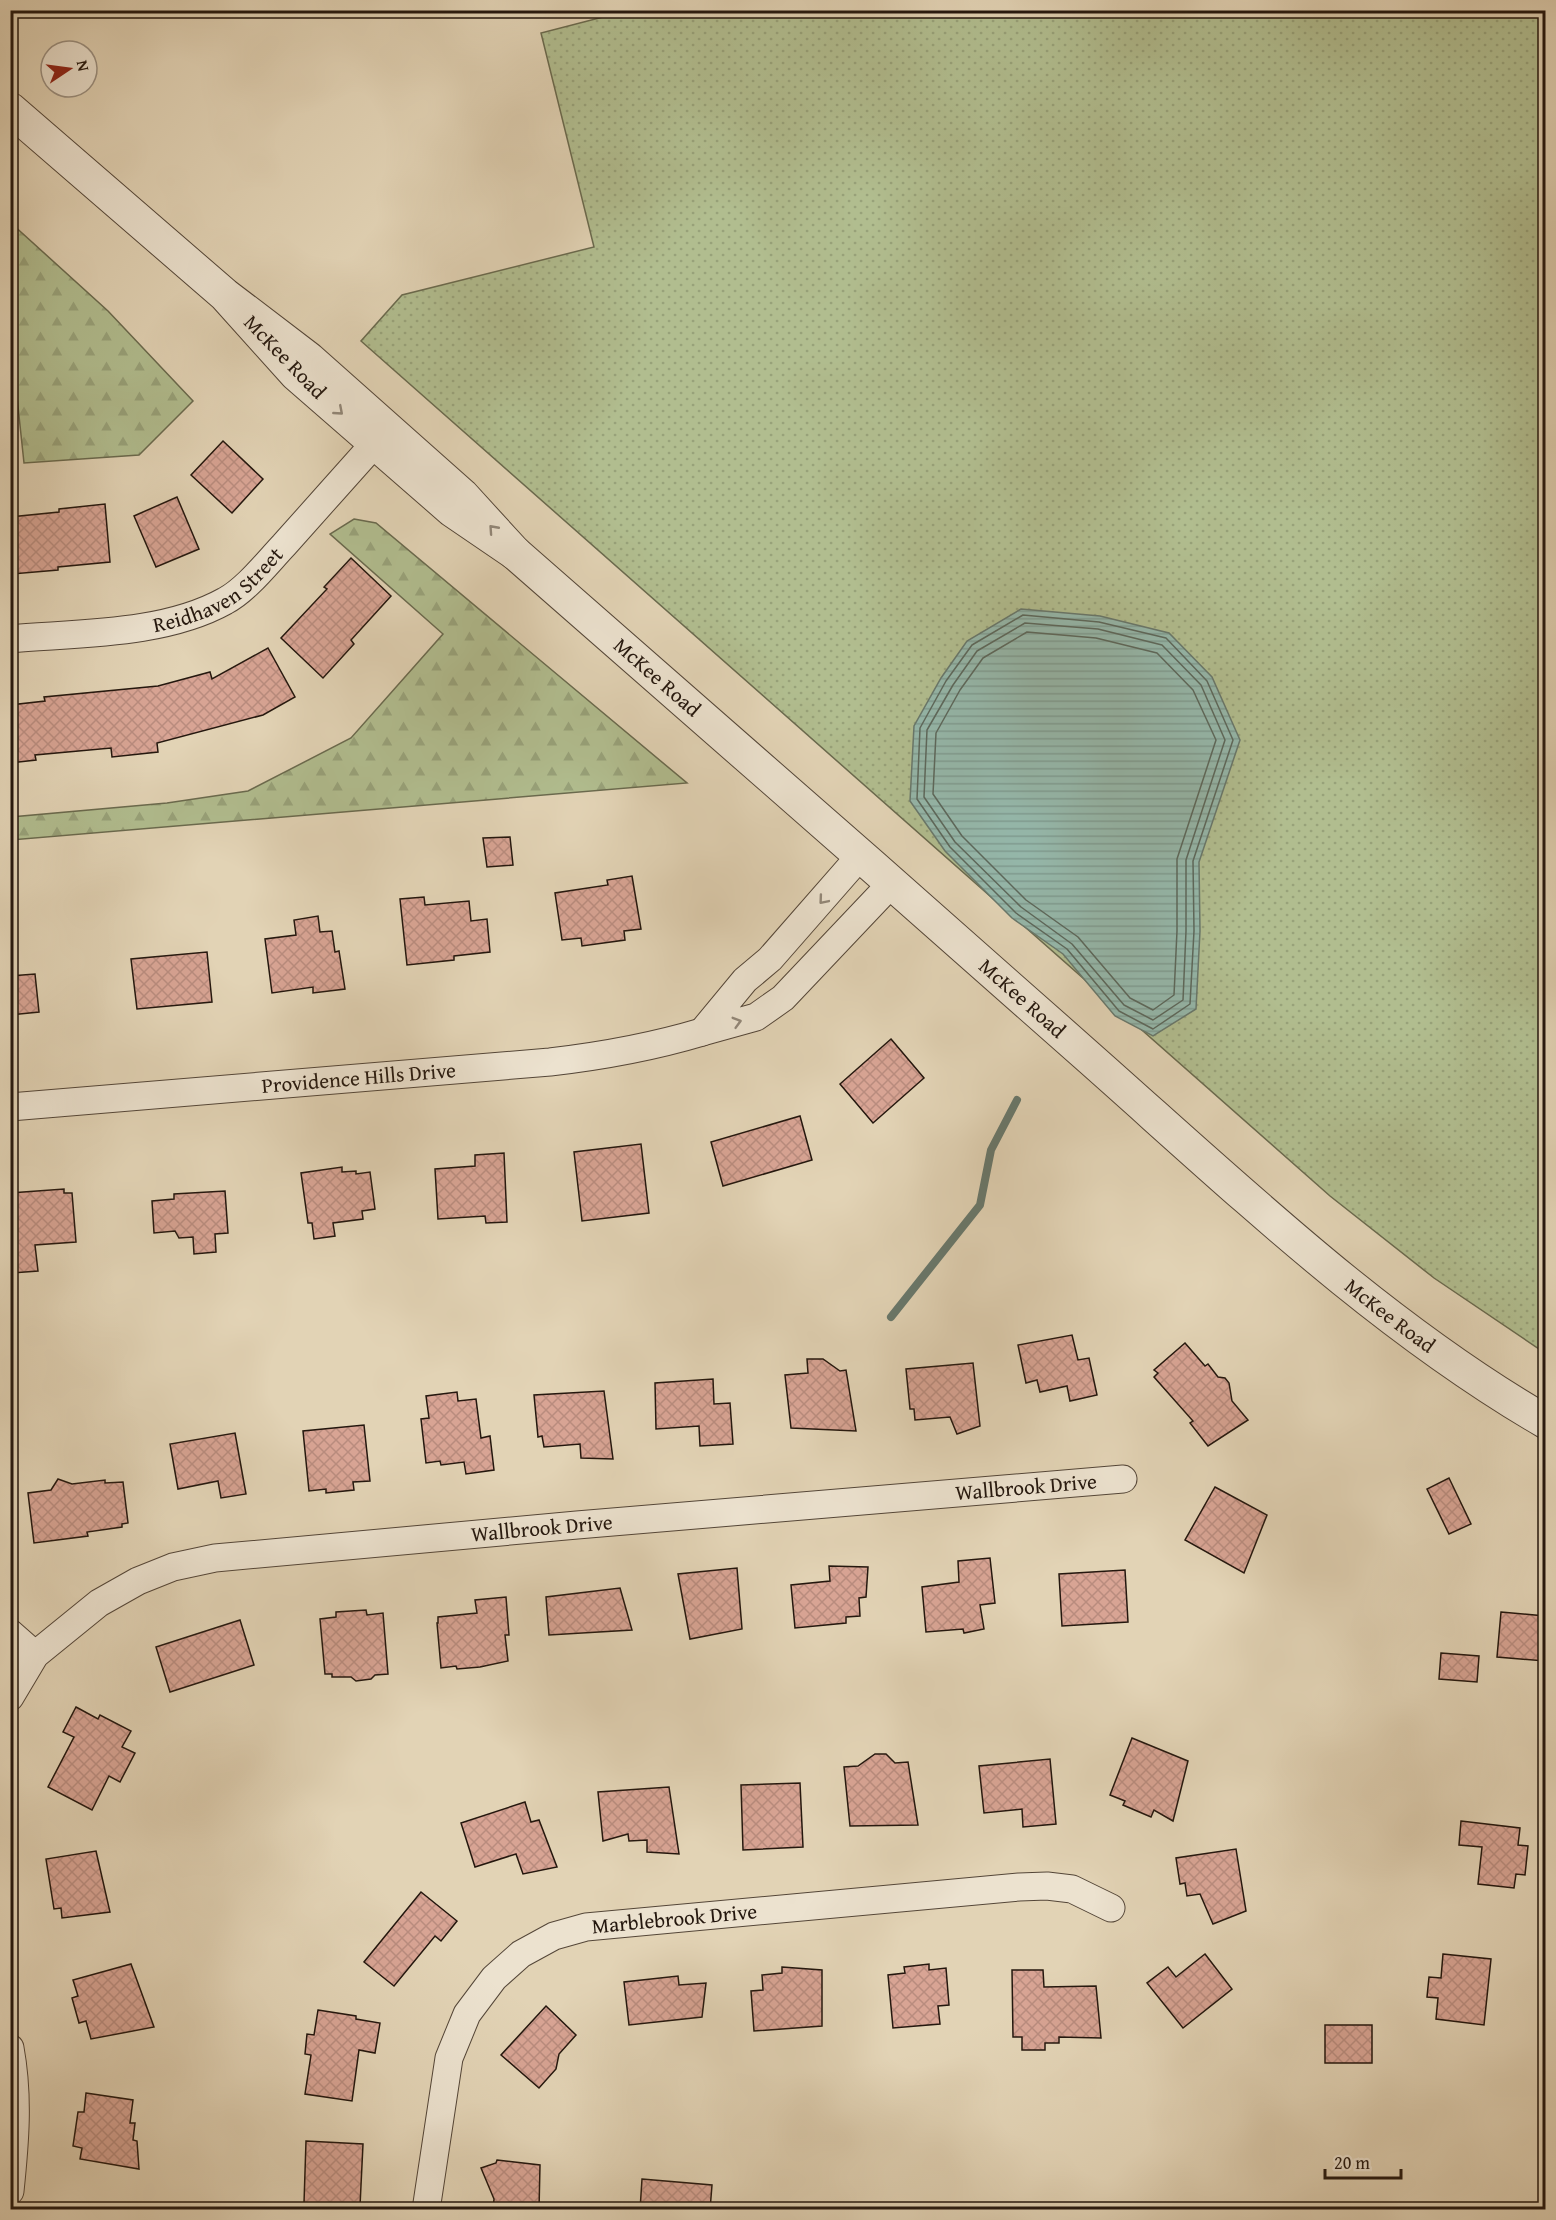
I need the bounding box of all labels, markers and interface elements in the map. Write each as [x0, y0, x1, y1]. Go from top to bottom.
north arrow [39, 39, 99, 99]
text: N [71, 58, 97, 74]
street label: McKee Road [237, 307, 334, 407]
one-way arrow [332, 404, 343, 415]
one-way arrow [489, 525, 500, 536]
street label: Reidhaven Street [150, 539, 290, 640]
street label: McKee Road [607, 630, 709, 724]
one-way arrow [819, 893, 830, 904]
street label: McKee Road [972, 951, 1074, 1046]
one-way arrow [732, 1017, 742, 1030]
street label: Providence Hills Drive [260, 1054, 457, 1101]
street label: McKee Road [1338, 1271, 1443, 1361]
street label: Wallbrook Drive [954, 1465, 1098, 1508]
street label: Wallbrook Drive [470, 1506, 614, 1550]
street label: Marblebrook Drive [590, 1895, 758, 1941]
scale bar [1325, 2142, 1402, 2180]
text: 20 m [1334, 2149, 1370, 2176]

